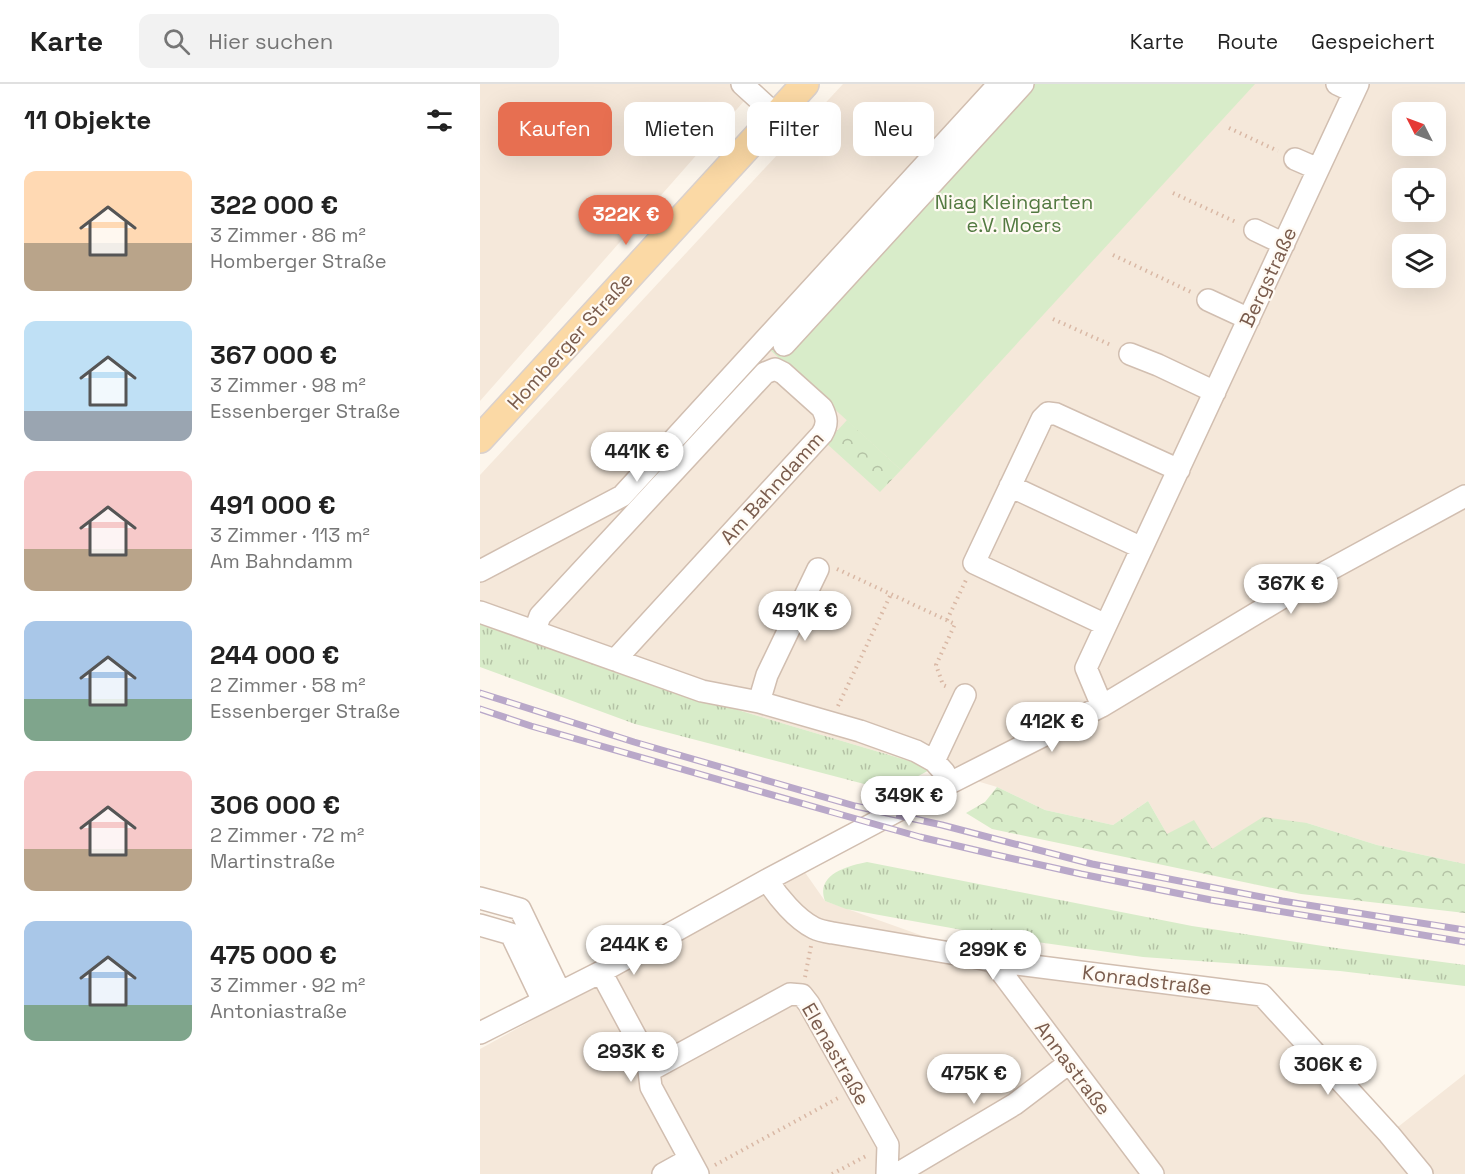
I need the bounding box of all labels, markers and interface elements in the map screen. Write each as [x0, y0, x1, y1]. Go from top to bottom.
search box [139, 14, 559, 68]
text: Karte [30, 23, 103, 59]
icon: search [160, 25, 193, 58]
text: Hier suchen [208, 27, 333, 55]
text: Karte [1130, 28, 1184, 55]
text: Route [1217, 28, 1278, 55]
text: Gespeichert [1311, 28, 1435, 55]
chip: Kaufen [498, 102, 612, 156]
chip: Mieten [624, 102, 735, 156]
chip: Filter [747, 102, 841, 156]
chip: Neu [853, 102, 934, 156]
north arrow [1392, 102, 1446, 156]
map controls [1392, 102, 1446, 288]
text: 11 Objekte [24, 103, 151, 137]
icon: filters [423, 104, 456, 137]
button: locate [1392, 168, 1446, 222]
text: 322 000 € [210, 188, 338, 222]
park label: Niag Kleingarten e.V. Moers [935, 189, 1093, 238]
icon: home [72, 195, 144, 267]
pin: 322K € [577, 195, 675, 246]
text: 322K € [592, 201, 660, 227]
text: 3 Zimmer · 86 m² [210, 222, 366, 248]
street label: Bergstraße [1233, 223, 1303, 331]
button: layers [1392, 234, 1446, 288]
text: Homberger Straße [210, 248, 387, 274]
street label: Homberger Straße [501, 267, 639, 415]
text: 367 000 € [210, 338, 337, 372]
icon: home [72, 345, 144, 417]
text: 3 Zimmer · 98 m² [210, 372, 366, 398]
text: Essenberger Straße [210, 398, 400, 424]
street label: Am Bahndamm [715, 426, 829, 550]
pin: 441K € [588, 432, 686, 483]
text: 441K € [605, 438, 669, 464]
text: 491 000 € [210, 488, 336, 522]
icon: home [72, 495, 144, 567]
text: 3 Zimmer · 113 m² [210, 522, 370, 548]
text: Am Bahndamm [210, 548, 353, 574]
pin: 367K € [1242, 564, 1340, 615]
text: 367K € [1258, 570, 1324, 596]
pin: 491K € [756, 591, 854, 642]
text: 491K € [772, 597, 838, 623]
text: 244 000 € [210, 638, 339, 672]
icon: home [72, 645, 144, 717]
text: 2 Zimmer · 58 m² [210, 672, 366, 698]
text: Essenberger Straße [210, 698, 400, 724]
pin: 412K € [1003, 702, 1101, 753]
text: 412K € [1020, 708, 1084, 734]
pin: 349K € [860, 776, 958, 827]
text: 349K € [875, 782, 943, 808]
text: 306 000 € [210, 788, 340, 822]
icon: home [72, 795, 144, 867]
text: 2 Zimmer · 72 m² [210, 822, 364, 848]
text: Martinstraße [210, 848, 335, 874]
pin: 244K € [585, 925, 683, 976]
pin: 299K € [944, 930, 1042, 981]
text: 244K € [600, 931, 668, 957]
text: 299K € [959, 936, 1027, 962]
text: 475 000 € [210, 938, 337, 972]
icon: home [72, 945, 144, 1017]
street label: Konradstraße [1081, 959, 1213, 1001]
text: 3 Zimmer · 92 m² [210, 972, 365, 998]
text: Antoniastraße [210, 998, 347, 1024]
street label: Elenastraße [796, 998, 876, 1110]
street label: Annastraße [1029, 1016, 1117, 1120]
pin: 293K € [582, 1032, 680, 1083]
text: 293K € [597, 1038, 665, 1064]
pin: 306K € [1279, 1045, 1377, 1096]
text: 306K € [1294, 1051, 1362, 1077]
pin: 475K € [925, 1054, 1023, 1105]
text: 475K € [941, 1060, 1007, 1086]

